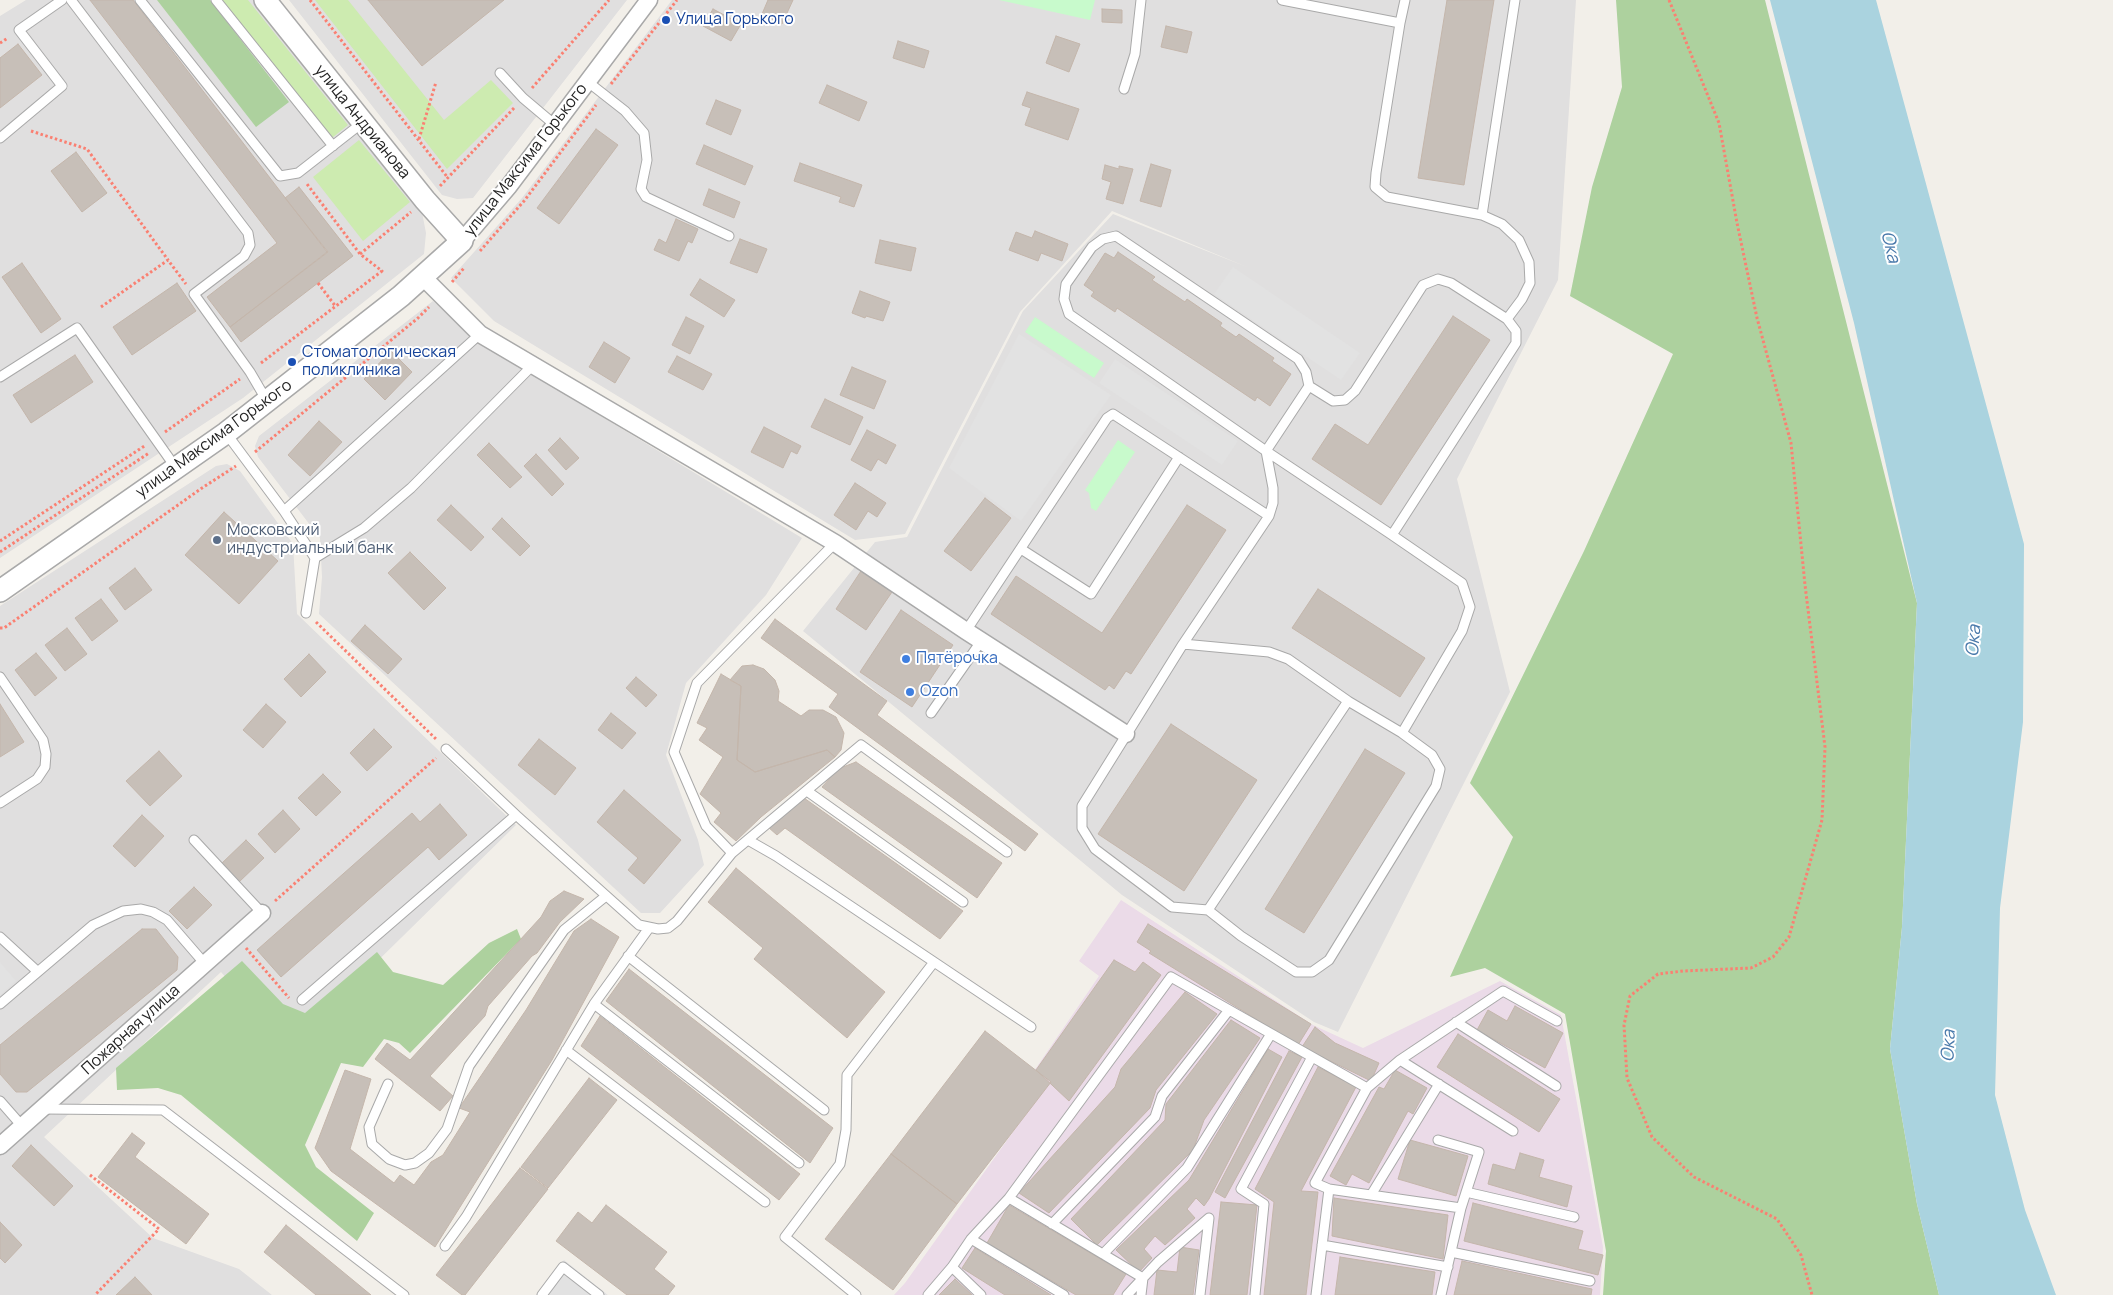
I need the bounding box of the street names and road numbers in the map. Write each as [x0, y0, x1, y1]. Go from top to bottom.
street label: улица Андрианова [310, 61, 414, 183]
street label: улица Максима Горького [460, 80, 592, 240]
street label: улица Максима Горького [132, 376, 296, 502]
street label: Пожарная улица [78, 981, 184, 1079]

